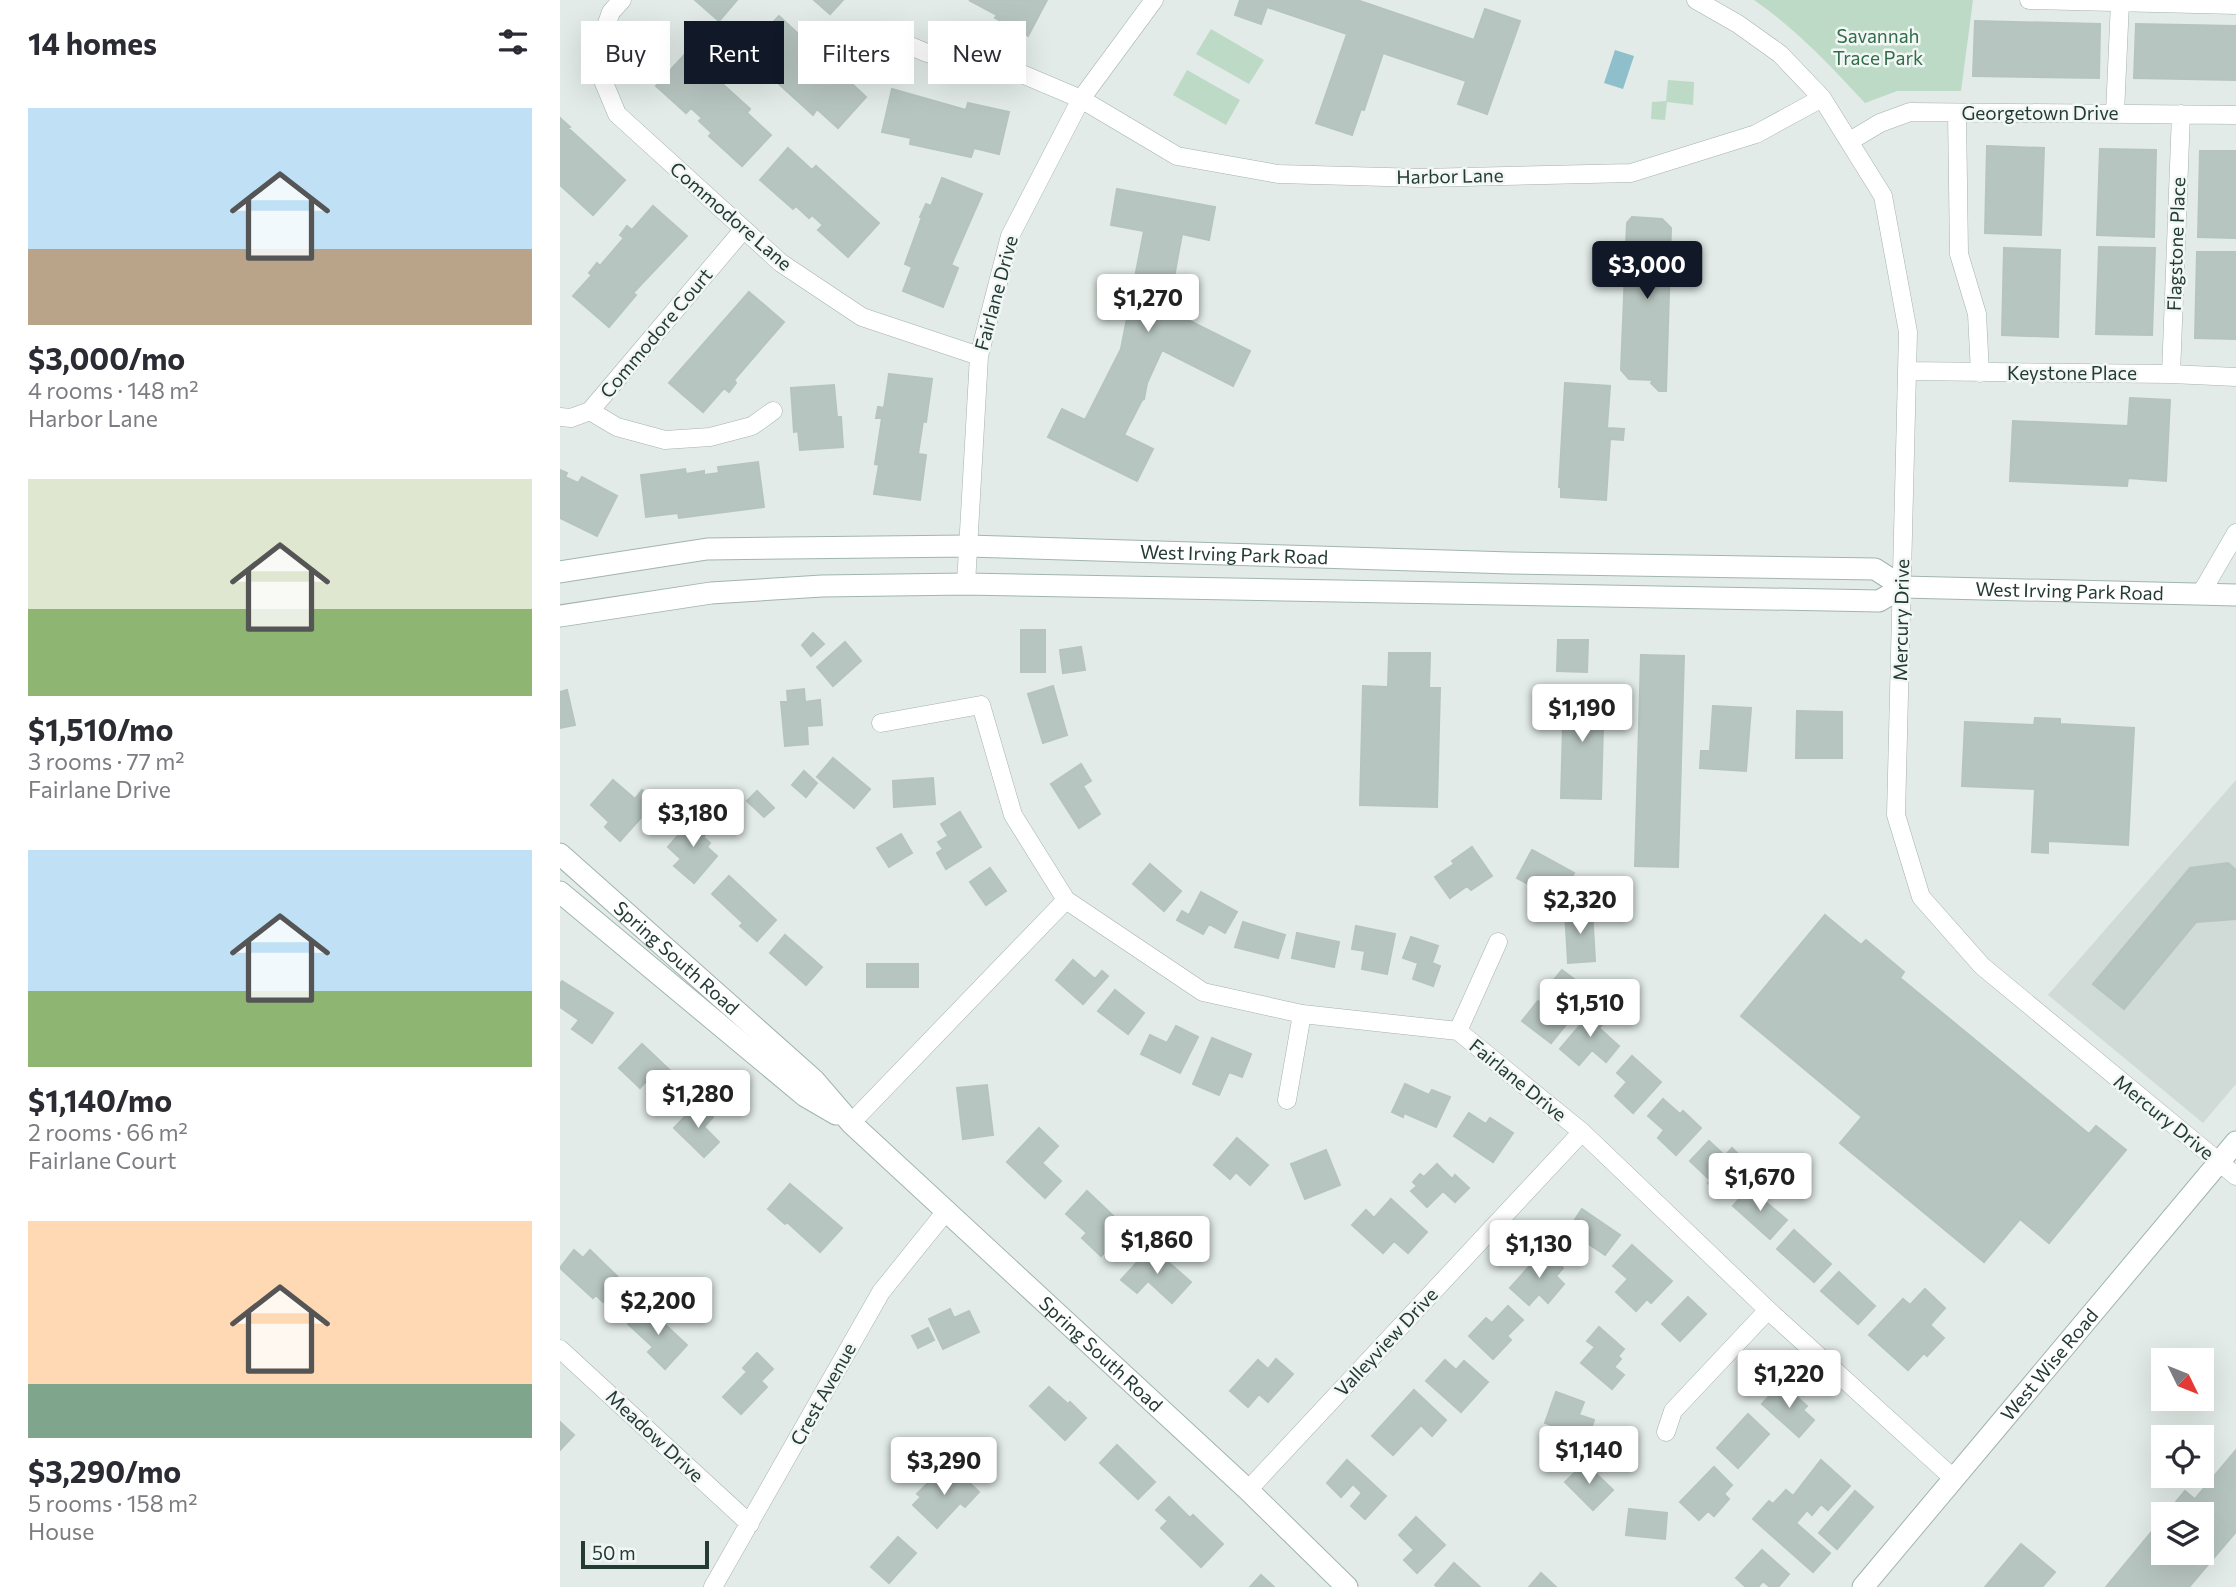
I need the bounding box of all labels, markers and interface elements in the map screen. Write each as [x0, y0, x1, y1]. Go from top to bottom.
chip: Buy [581, 21, 670, 84]
chip: Rent [684, 21, 784, 84]
chip: Filters [798, 21, 914, 84]
chip: New [928, 21, 1026, 84]
icon: filters [494, 23, 532, 61]
text: 14 homes [28, 24, 157, 61]
park label: Savannah Trace Park [1833, 24, 1923, 69]
street label: Georgetown Drive [1961, 101, 2119, 124]
icon: home [217, 153, 343, 279]
street label: Commodore Lane [666, 156, 797, 275]
street label: Harbor Lane [1396, 163, 1504, 188]
street label: Flagstone Place [2162, 177, 2189, 311]
street label: Fairlane Drive [969, 233, 1022, 353]
pin: $3,000 [1590, 242, 1704, 301]
text: $3,000 [1608, 250, 1686, 278]
street label: Commodore Court [595, 263, 717, 402]
pin: $1,270 [1091, 274, 1205, 334]
text: $1,270 [1113, 283, 1183, 311]
text: $3,000/mo [28, 339, 185, 376]
street label: Keystone Place [2007, 361, 2137, 384]
text: 4 rooms · 148 m² [28, 376, 199, 404]
text: Harbor Lane [28, 404, 158, 432]
icon: home [217, 524, 343, 650]
street label: West Irving Park Road [1140, 539, 1329, 568]
street label: Mercury Drive [1888, 559, 1913, 681]
street label: West Irving Park Road [1975, 577, 2164, 604]
pin: $1,190 [1525, 684, 1639, 744]
text: $1,190 [1548, 693, 1616, 721]
text: $1,510/mo [28, 710, 173, 747]
text: 3 rooms · 77 m² [28, 747, 185, 775]
text: Fairlane Drive [28, 775, 171, 803]
pin: $3,180 [636, 790, 750, 849]
text: $3,180 [658, 798, 728, 826]
pin: $2,320 [1523, 876, 1637, 936]
text: $2,320 [1543, 885, 1617, 913]
icon: home [217, 895, 343, 1021]
street label: Spring South Road [610, 896, 744, 1019]
pin: $1,510 [1533, 979, 1647, 1039]
text: $1,510 [1556, 988, 1624, 1016]
street label: Fairlane Drive [1465, 1034, 1571, 1126]
street label: Mercury Drive [2110, 1069, 2219, 1164]
pin: $1,280 [641, 1070, 755, 1130]
text: $1,280 [662, 1079, 734, 1107]
text: $1,140/mo [28, 1081, 172, 1118]
text: 2 rooms · 66 m² [28, 1118, 188, 1146]
text: Fairlane Court [28, 1146, 176, 1174]
pin: $1,670 [1703, 1154, 1817, 1213]
text: $1,670 [1725, 1162, 1795, 1190]
pin: $1,860 [1100, 1216, 1214, 1276]
pin: $1,130 [1482, 1220, 1596, 1280]
text: $1,860 [1121, 1225, 1193, 1253]
text: $1,130 [1506, 1229, 1572, 1257]
icon: home [217, 1266, 343, 1392]
pin: $2,200 [601, 1278, 715, 1337]
street label: Valleyview Drive [1329, 1282, 1442, 1401]
text: $2,200 [620, 1286, 696, 1314]
street label: Spring South Road [1035, 1291, 1168, 1416]
street label: West Wise Road [1995, 1304, 2102, 1425]
street label: Crest Avenue [785, 1338, 860, 1449]
north arrow [2151, 1348, 2214, 1410]
map controls [2151, 1348, 2214, 1565]
pin: $1,220 [1732, 1350, 1846, 1410]
text: $1,220 [1754, 1359, 1824, 1387]
street label: Meadow Drive [602, 1385, 709, 1487]
button: locate [2151, 1425, 2214, 1488]
pin: $1,140 [1532, 1426, 1646, 1486]
text: $1,140 [1555, 1435, 1623, 1463]
pin: $3,290 [887, 1438, 1001, 1497]
text: $3,290 [907, 1446, 981, 1474]
text: $3,290/mo [28, 1452, 181, 1489]
text: 5 rooms · 158 m² [28, 1489, 197, 1517]
button: layers [2151, 1502, 2214, 1565]
text: House [28, 1517, 94, 1545]
scale bar [581, 1538, 709, 1570]
text: 50 m [592, 1541, 636, 1564]

